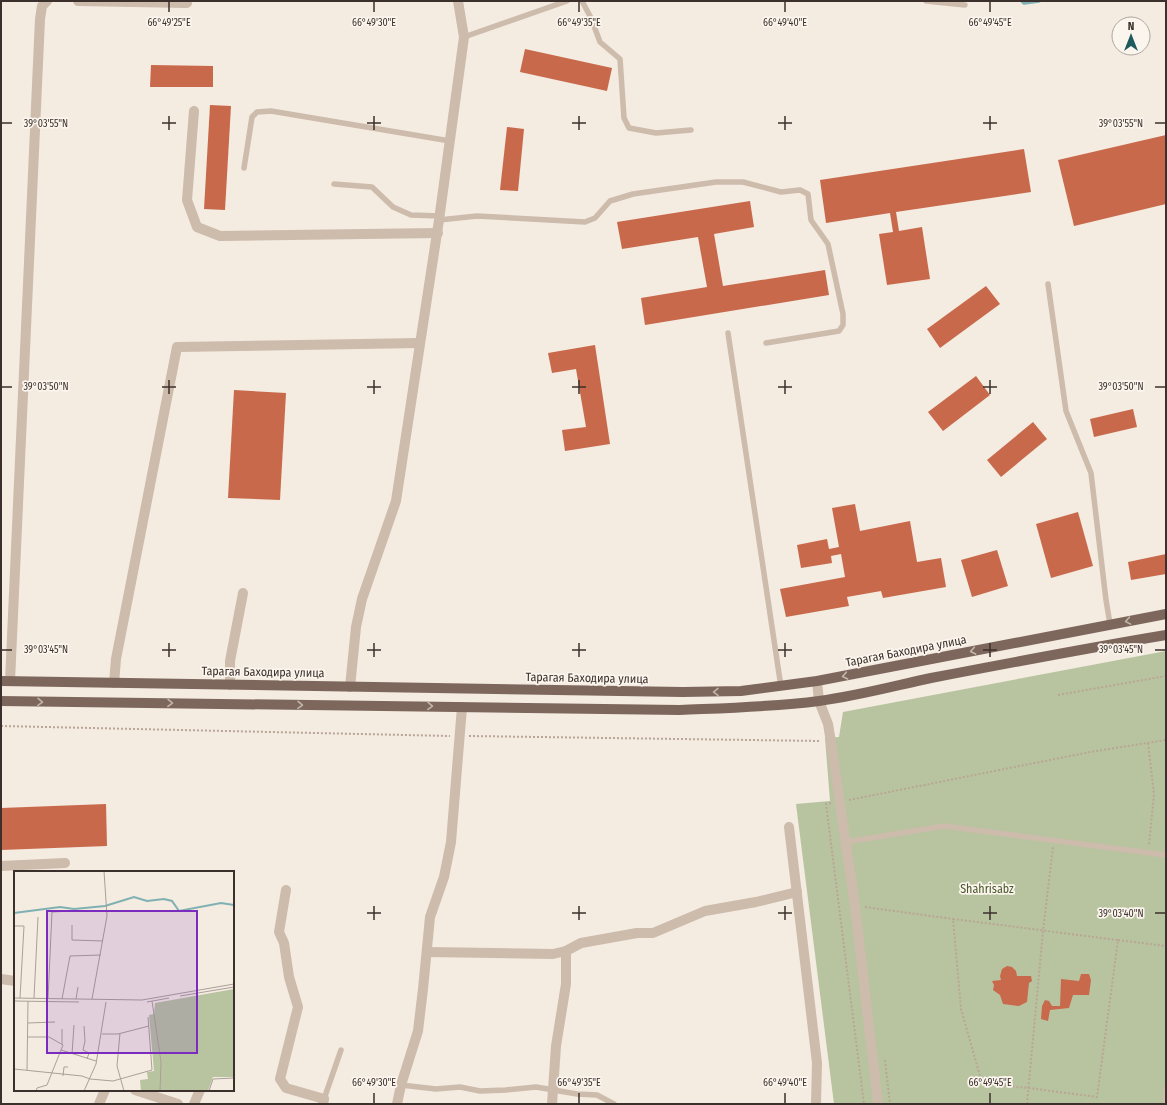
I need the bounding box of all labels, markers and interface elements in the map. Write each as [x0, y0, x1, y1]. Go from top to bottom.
north arrow [1111, 16, 1151, 56]
text: 66°49'25"E [147, 17, 191, 29]
text: 66°49'30"E [352, 17, 396, 29]
text: 66°49'35"E [557, 17, 601, 29]
text: 66°49'40"E [763, 17, 807, 29]
text: 66°49'45"E [968, 17, 1012, 29]
text: N [1128, 20, 1134, 33]
text: 39°03'55"N [24, 118, 68, 130]
text: 39°03'55"N [1099, 118, 1143, 130]
text: 39°03'50"N [23, 381, 69, 393]
text: 39°03'50"N [1098, 381, 1144, 393]
one-way arrow [1125, 616, 1131, 625]
street label: Тарагая Баходира улица [844, 632, 968, 670]
text: 39°03'45"N [24, 644, 68, 656]
text: 39°03'45"N [1099, 644, 1143, 656]
one-way arrow [969, 647, 976, 655]
street label: Тарагая Баходира улица [201, 664, 325, 680]
street label: Тарагая Баходира улица [525, 670, 649, 686]
one-way arrow [842, 671, 848, 680]
one-way arrow [713, 687, 719, 696]
one-way arrow [37, 697, 43, 706]
one-way arrow [167, 699, 173, 707]
one-way arrow [297, 701, 303, 709]
one-way arrow [427, 702, 433, 710]
inset map [14, 871, 234, 1091]
park label: Shahrisabz [960, 882, 1014, 896]
text: 39°03'40"N [1099, 908, 1144, 920]
text: 66°49'30"E [352, 1077, 396, 1089]
text: 66°49'35"E [557, 1077, 601, 1089]
text: 66°49'40"E [763, 1077, 807, 1089]
text: 66°49'45"E [968, 1077, 1012, 1089]

